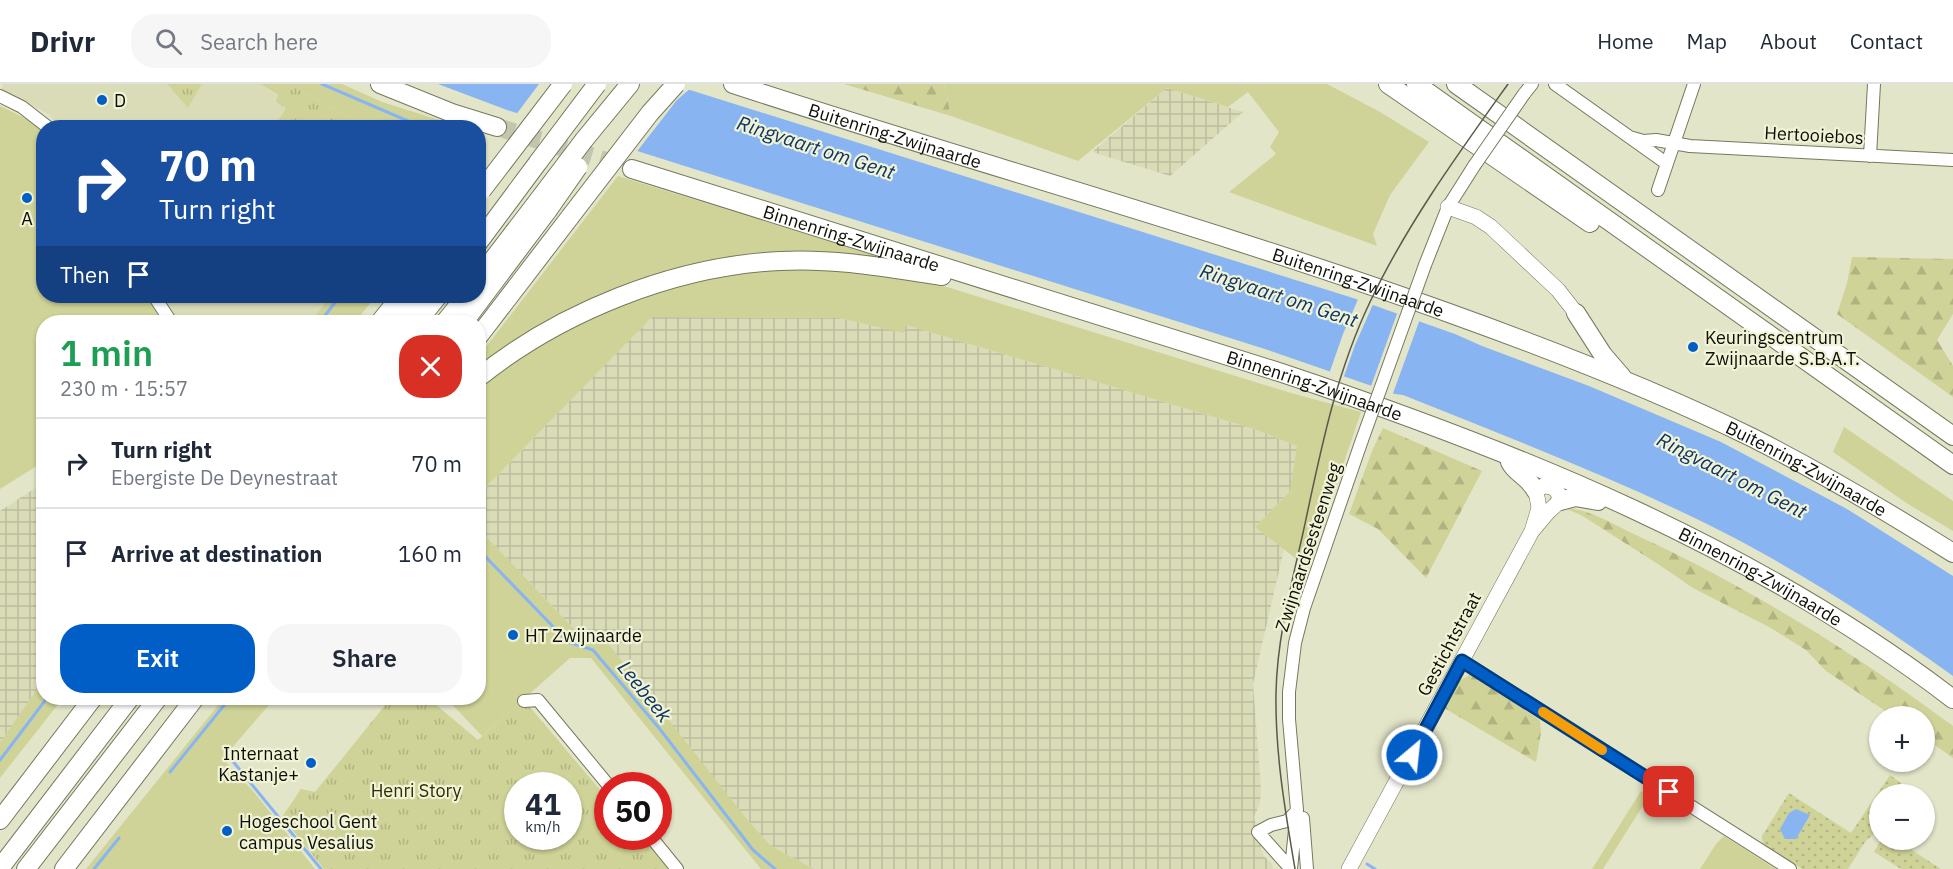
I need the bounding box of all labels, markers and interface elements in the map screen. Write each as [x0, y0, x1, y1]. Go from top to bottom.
search box [131, 14, 551, 68]
text: Drivr [30, 23, 95, 60]
icon: search [152, 25, 185, 58]
text: Search here [200, 27, 318, 56]
text: Home [1597, 27, 1654, 55]
text: Map [1687, 27, 1727, 55]
text: About [1760, 27, 1817, 55]
text: Contact [1850, 27, 1923, 55]
place label: D [114, 89, 126, 112]
marker: D [95, 93, 109, 107]
street label: Buitenring-Zwijnaarde [806, 98, 984, 173]
water label: Ringvaart om Gent [734, 109, 899, 185]
street label: Hertooiebos [1764, 121, 1864, 149]
text: 70 m [159, 138, 257, 193]
icon: right [60, 144, 138, 222]
marker: A [20, 191, 34, 205]
text: Turn right [159, 191, 276, 226]
street label: Binnenring-Zwijnaarde [760, 199, 943, 276]
place label: A [21, 207, 33, 230]
street label: Buitenring-Zwijnaarde [1270, 242, 1447, 322]
water label: Ringvaart om Gent [1197, 257, 1362, 333]
icon: arrive [122, 258, 155, 291]
text: Then [60, 260, 110, 289]
place label: Keuringscentrum Zwijnaarde S.B.A.T. [1705, 326, 1860, 370]
text: 1 min [60, 329, 153, 376]
button: close [399, 335, 462, 398]
marker: Keuringscentrum Zwijnaarde S.B.A.T. [1686, 340, 1700, 354]
street label: Binnenring-Zwijnaarde [1224, 345, 1406, 425]
text: 230 m · 15:57 [60, 375, 188, 402]
street label: Buitenring-Zwijnaarde [1722, 415, 1891, 521]
water label: Ringvaart om Gent [1653, 426, 1812, 525]
text: Turn right [111, 435, 212, 464]
icon: right [60, 447, 93, 480]
text: 70 m [411, 449, 462, 478]
street label: Zwijnaardsesteenweg [1270, 459, 1346, 634]
text: Ebergiste De Deynestraat [111, 464, 338, 491]
street label: Binnenring-Zwijnaarde [1675, 521, 1847, 631]
icon: arrive [60, 537, 93, 570]
text: Arrive at destination [111, 539, 322, 568]
text: 160 m [398, 539, 462, 568]
street label: Gestichtstraat [1412, 588, 1486, 700]
button: Exit [60, 624, 255, 693]
button: Share [267, 624, 462, 693]
place label: HT Zwijnaarde [525, 624, 642, 647]
marker: HT Zwijnaarde [506, 628, 520, 642]
water label: Leebeek [612, 654, 679, 728]
map controls [1869, 706, 1935, 850]
button: + [1869, 706, 1935, 772]
position arrow [1380, 723, 1444, 787]
place label: Internaat Kastanje+ [218, 742, 299, 786]
marker: Internaat Kastanje+ [304, 756, 318, 770]
pin [1643, 766, 1694, 817]
speed limit sign: 50 [594, 772, 672, 850]
icon: arrive [1652, 775, 1685, 808]
park label: Henri Story [371, 779, 461, 802]
text: 41 [525, 784, 561, 823]
button: − [1869, 784, 1935, 850]
place label: Hogeschool Gent campus Vesalius [239, 810, 377, 854]
text: km/h [525, 817, 561, 836]
marker: Hogeschool Gent campus Vesalius [220, 824, 234, 838]

